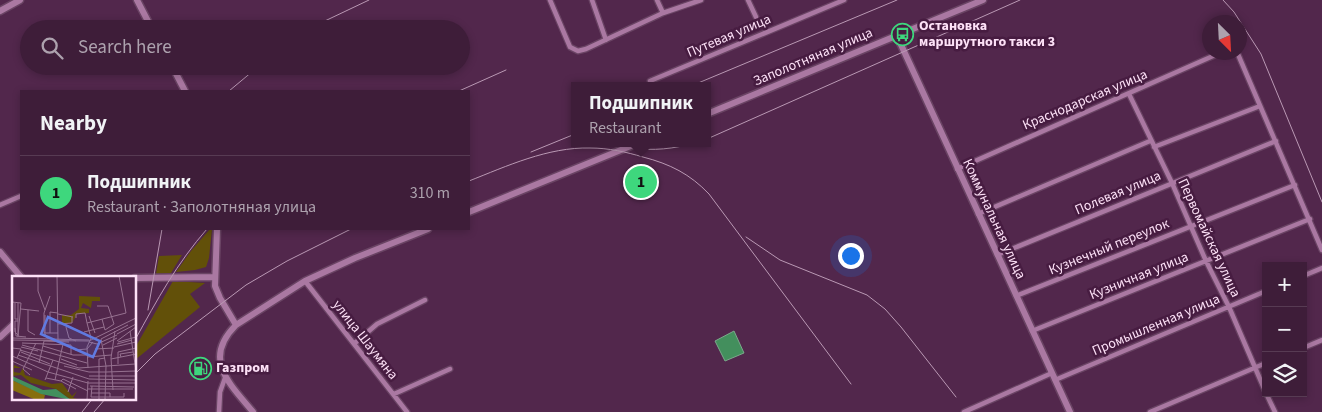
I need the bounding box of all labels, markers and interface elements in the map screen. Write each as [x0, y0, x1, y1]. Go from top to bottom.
street label: Путевая улица [684, 9, 774, 63]
north arrow [1202, 15, 1247, 60]
place label: Остановка маршрутного такси 3 [919, 16, 1055, 52]
search box [20, 20, 470, 75]
bus stop icon: Остановка маршрутного такси 3 [891, 22, 915, 46]
street label: Заполотняная улица [750, 23, 876, 91]
icon: search [38, 34, 66, 62]
text: Search here [78, 34, 172, 61]
street label: Краснодарская улица [1019, 65, 1151, 135]
popup [571, 82, 711, 147]
text: Подшипник [589, 90, 693, 117]
text: Nearby [40, 108, 107, 138]
text: Restaurant [589, 117, 661, 139]
street label: Коммунальная улица [957, 156, 1031, 282]
pin: 1 [625, 163, 657, 201]
street label: Полевая улица [1072, 166, 1164, 220]
text: Подшипник [87, 169, 191, 196]
street label: Первомайская улица [1173, 175, 1245, 301]
text: 1 [52, 182, 60, 204]
text: 310 m [410, 182, 450, 204]
text: Restaurant · Заполотняная улица [87, 196, 316, 218]
street label: Кузнечный переулок [1046, 214, 1172, 280]
your location [838, 243, 864, 269]
street label: Кузничная улица [1086, 247, 1192, 305]
map controls [1262, 262, 1307, 397]
button: + [1262, 262, 1307, 307]
inset map [12, 276, 136, 400]
street label: Промышленная улица [1089, 289, 1223, 361]
street label: улица Шаумяна [327, 296, 403, 384]
button: − [1262, 307, 1307, 352]
button: layers [1262, 352, 1307, 397]
fuel station icon: Газпром [188, 356, 212, 380]
place label: Газпром [216, 358, 269, 378]

